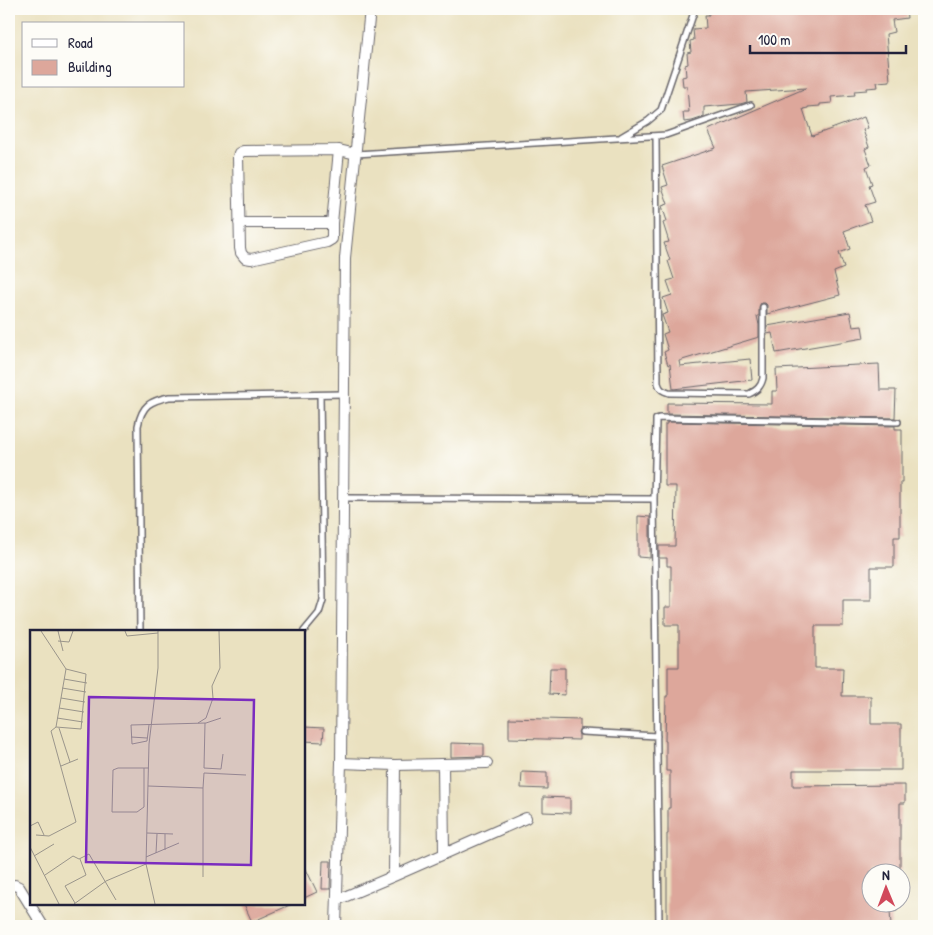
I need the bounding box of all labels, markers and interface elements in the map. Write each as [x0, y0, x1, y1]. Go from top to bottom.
legend [22, 22, 185, 88]
scale bar [750, 22, 907, 54]
text: 100 m [758, 29, 791, 50]
text: Road [68, 32, 93, 53]
text: Building [68, 56, 112, 77]
inset map [30, 630, 305, 905]
north arrow [860, 862, 910, 912]
text: N [882, 865, 890, 884]

